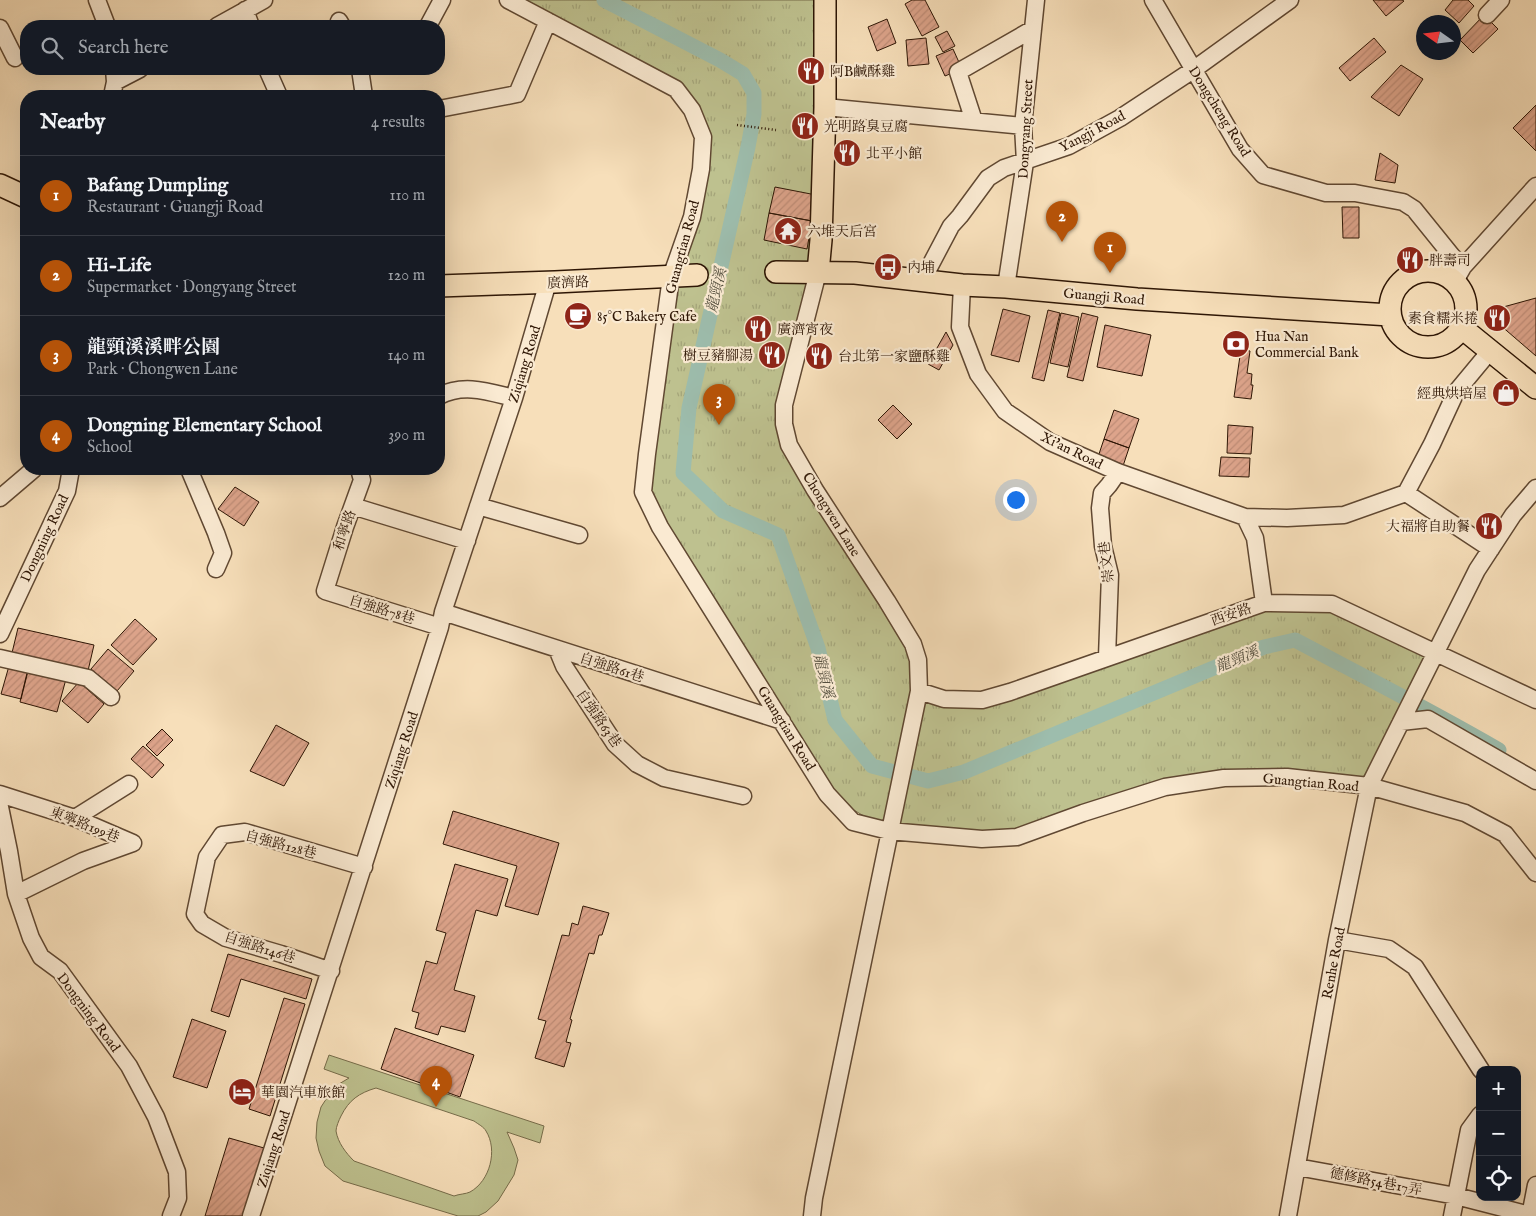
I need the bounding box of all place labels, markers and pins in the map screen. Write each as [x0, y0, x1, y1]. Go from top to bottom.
restaurant icon: 阿B鹹酥雞 [796, 56, 826, 86]
place label: 阿B鹹酥雞 [830, 63, 895, 81]
restaurant icon: 光明路臭豆腐 [790, 111, 820, 141]
place label: 光明路臭豆腐 [824, 118, 908, 136]
restaurant icon: 北平小館 [832, 138, 862, 168]
place label: 北平小館 [866, 145, 922, 163]
pin: 2 [1046, 201, 1078, 242]
temple icon: 六堆天后宮 [773, 216, 803, 246]
place label: 六堆天后宮 [807, 223, 877, 241]
pin: 1 [1094, 232, 1126, 273]
restaurant icon: 胖壽司 [1395, 245, 1425, 275]
bus stop icon: 內埔 [873, 252, 903, 282]
place label: 胖壽司 [1429, 252, 1471, 270]
place label: 內埔 [907, 259, 935, 277]
cafe icon: 85°C Bakery Cafe [563, 301, 593, 331]
restaurant icon: 素食糯米捲 [1482, 303, 1512, 333]
place label: 85°C Bakery Cafe [597, 308, 697, 326]
place label: 素食糯米捲 [1408, 310, 1478, 328]
restaurant icon: 廣濟宵夜 [743, 314, 773, 344]
place label: 廣濟宵夜 [777, 321, 833, 339]
place label: Hua Nan Commercial Bank [1255, 328, 1359, 362]
bank icon: Hua Nan Commercial Bank [1221, 329, 1251, 359]
restaurant icon: 樹豆豬腳湯 [757, 340, 787, 370]
restaurant icon: 台北第一家鹽酥雞 [804, 341, 834, 371]
place label: 樹豆豬腳湯 [683, 347, 753, 365]
place label: 台北第一家鹽酥雞 [838, 348, 950, 366]
shop icon: 經典烘培屋 [1491, 378, 1521, 408]
pin: 3 [703, 384, 735, 425]
place label: 經典烘培屋 [1417, 385, 1487, 403]
restaurant icon: 大福將自助餐 [1474, 511, 1504, 541]
place label: 大福將自助餐 [1386, 518, 1470, 536]
pin: 4 [420, 1066, 452, 1107]
hotel icon: 華園汽車旅館 [227, 1077, 257, 1107]
place label: 華園汽車旅館 [261, 1084, 345, 1102]

